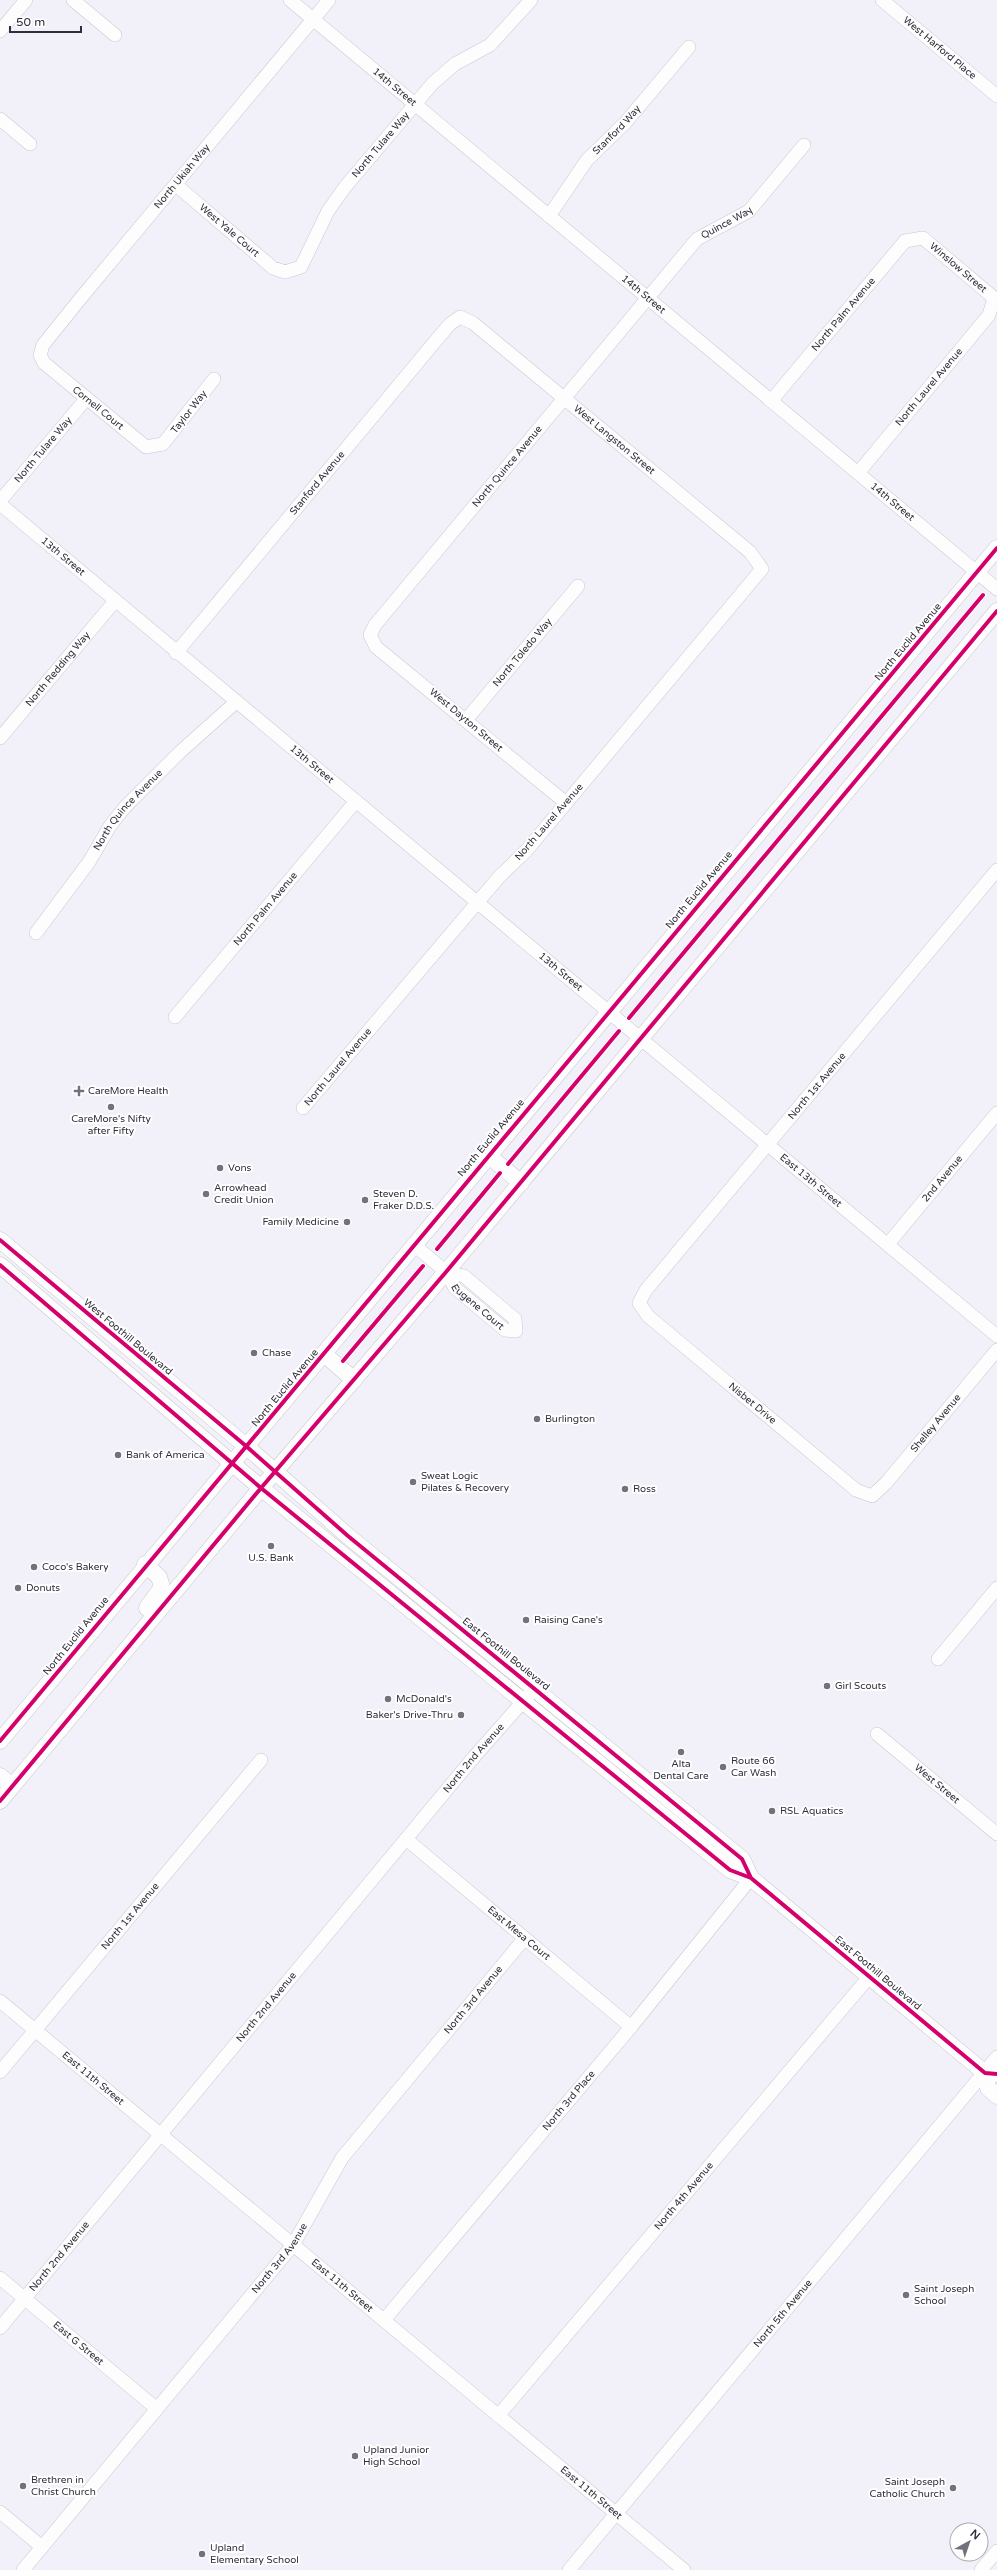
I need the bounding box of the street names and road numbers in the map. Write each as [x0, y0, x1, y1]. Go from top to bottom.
street label: West Harford Place [901, 14, 979, 82]
street label: 14th Street [370, 65, 419, 109]
street label: Stanford Way [590, 102, 644, 157]
street label: North Tulare Way [349, 109, 412, 180]
street label: North Ukiah Way [152, 141, 213, 211]
street label: West Yale Court [197, 202, 262, 260]
street label: Quince Way [699, 204, 756, 242]
street label: Winslow Street [927, 240, 989, 295]
street label: 14th Street [619, 273, 668, 316]
street label: North Palm Avenue [809, 275, 878, 354]
street label: North Laurel Avenue [893, 345, 965, 428]
street label: Cornell Court [70, 384, 126, 432]
street label: Taylor Way [168, 387, 210, 436]
street label: West Langston Street [571, 403, 658, 477]
street label: North Tulare Way [12, 414, 75, 485]
street label: North Quince Avenue [470, 423, 545, 510]
street label: Stanford Avenue [287, 448, 348, 517]
street label: 14th Street [868, 480, 917, 524]
street label: 13th Street [38, 535, 88, 578]
street label: North Euclid Avenue [872, 600, 944, 683]
street label: North Toledo Way [490, 615, 555, 689]
street label: North Redding Way [23, 629, 93, 709]
street label: West Dayton Street [427, 686, 505, 754]
street label: 13th Street [287, 742, 336, 786]
street label: North Quince Avenue [91, 767, 165, 853]
street label: North Laurel Avenue [512, 781, 586, 863]
street label: North Euclid Avenue [663, 848, 735, 931]
street label: North Palm Avenue [231, 869, 300, 948]
street label: 13th Street [536, 950, 585, 994]
street label: North Laurel Avenue [302, 1025, 374, 1108]
street label: North 1st Avenue [786, 1050, 849, 1122]
street label: North Euclid Avenue [455, 1096, 527, 1179]
street label: East 13th Street [777, 1151, 844, 1210]
street label: 2nd Avenue [919, 1153, 965, 1204]
street label: Eugene Court [448, 1282, 506, 1333]
street label: West Foothill Boulevard [81, 1296, 175, 1378]
street label: North Euclid Avenue [249, 1346, 321, 1429]
street label: Nisbet Drive [726, 1380, 779, 1427]
street label: Shelley Avenue [908, 1391, 964, 1455]
street label: North Euclid Avenue [41, 1594, 112, 1678]
street label: East Foothill Boulevard [460, 1615, 552, 1693]
street label: North 2nd Avenue [441, 1721, 507, 1795]
street label: West Street [912, 1762, 962, 1806]
street label: North 1st Avenue [99, 1880, 162, 1952]
street label: East Mesa Court [485, 1904, 553, 1963]
street label: East Foothill Boulevard [832, 1933, 924, 2013]
street label: North 3rd Avenue [442, 1963, 505, 2036]
street label: North 2nd Avenue [234, 1969, 299, 2045]
street label: East 11th Street [60, 2049, 127, 2108]
street label: North 3rd Place [540, 2068, 598, 2133]
street label: North 4th Avenue [652, 2159, 716, 2232]
street label: North 2nd Avenue [27, 2219, 92, 2294]
street label: North 3rd Avenue [249, 2221, 310, 2296]
street label: East 11th Street [309, 2256, 376, 2315]
street label: North 5th Avenue [751, 2277, 815, 2350]
street label: East G Street [51, 2319, 106, 2368]
street label: East 11th Street [558, 2464, 625, 2522]

